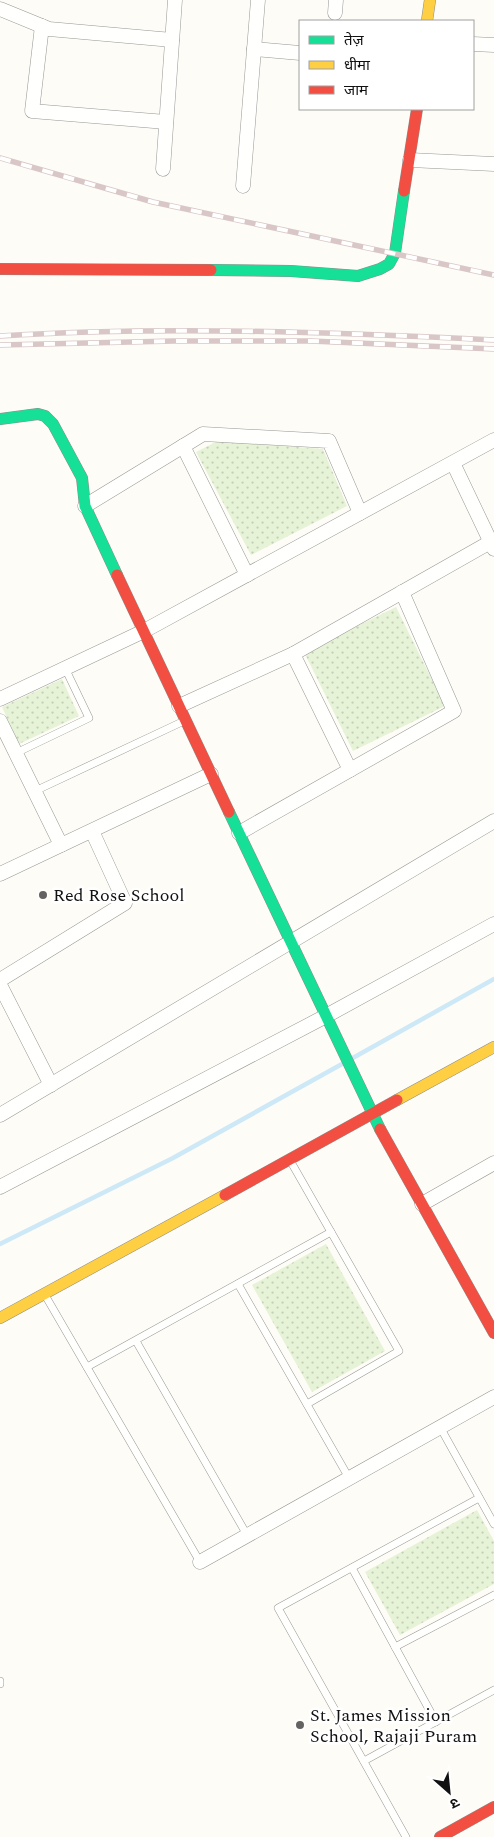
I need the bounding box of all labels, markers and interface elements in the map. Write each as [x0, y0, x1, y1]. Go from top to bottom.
legend [299, 20, 474, 110]
text: तेज़ [344, 29, 365, 52]
text: धीमा [344, 54, 371, 77]
text: जाम [344, 79, 369, 102]
place label: Red Rose School [53, 882, 185, 909]
marker: Red Rose School [37, 889, 49, 901]
place label: St. James Mission School, Rajaji Puram [310, 1702, 477, 1750]
marker: St. James Mission School, Rajaji Puram [294, 1719, 306, 1731]
north arrow [424, 1767, 474, 1817]
text: उ [446, 1792, 463, 1815]

